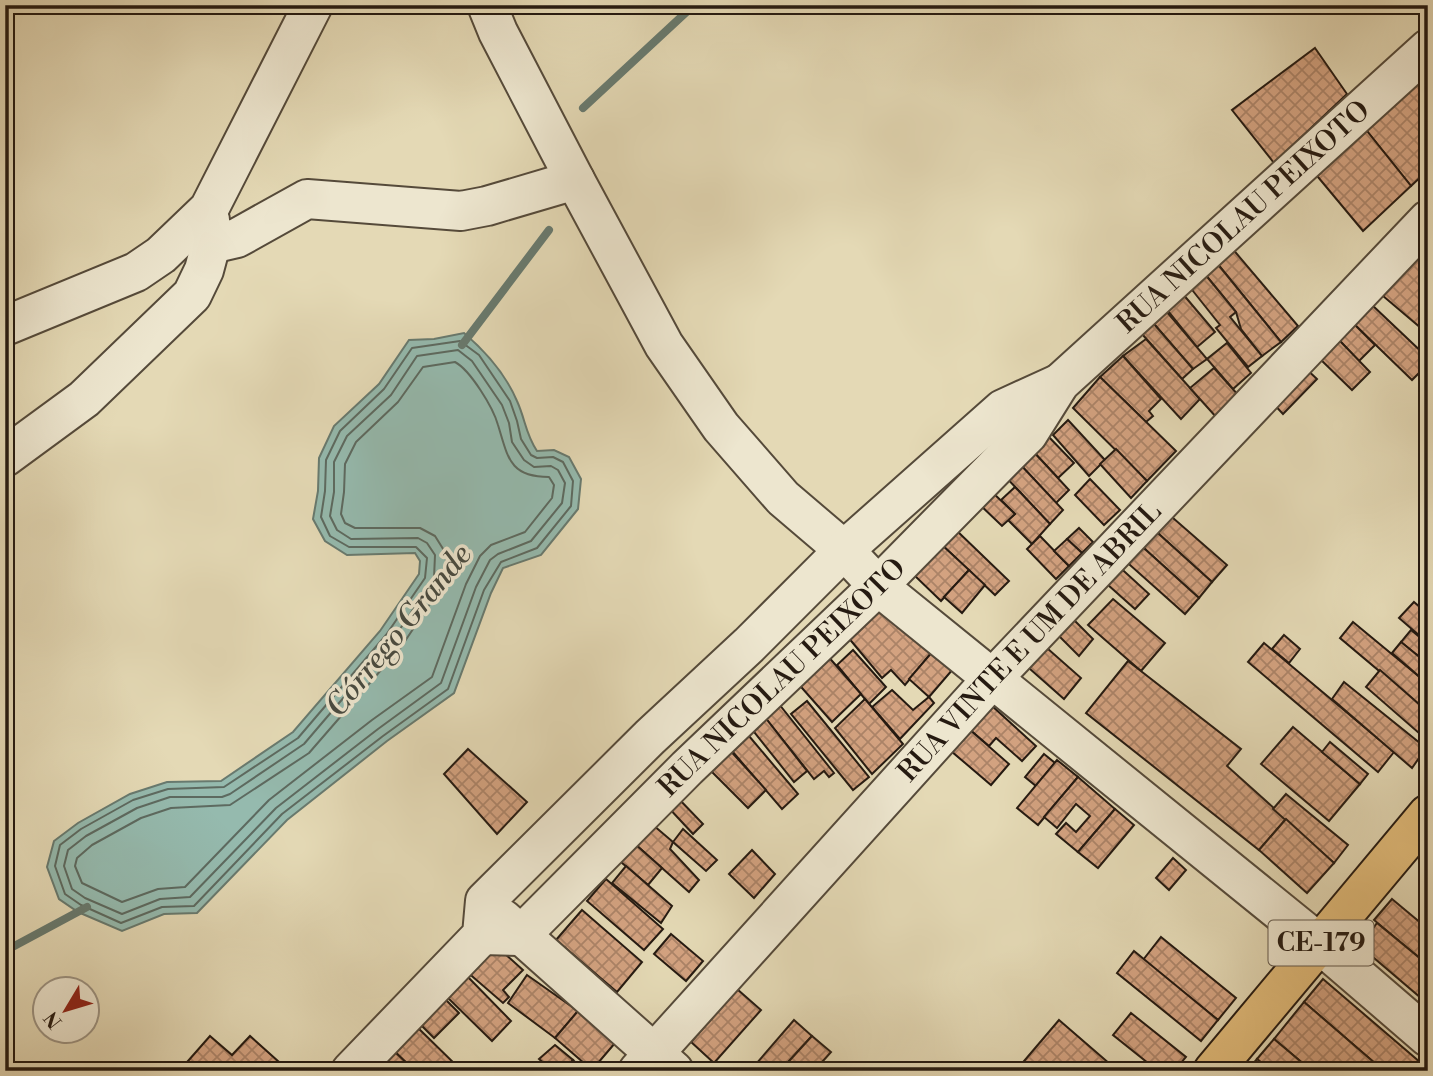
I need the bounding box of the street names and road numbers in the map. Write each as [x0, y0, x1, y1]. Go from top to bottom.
street label: RUA NICOLAU PEIXOTO [1109, 93, 1377, 340]
street label: RUA VINTE E UM DE ABRIL [890, 494, 1169, 789]
street label: RUA NICOLAU PEIXOTO [651, 551, 913, 804]
road number: CE-179 [1268, 920, 1374, 966]

